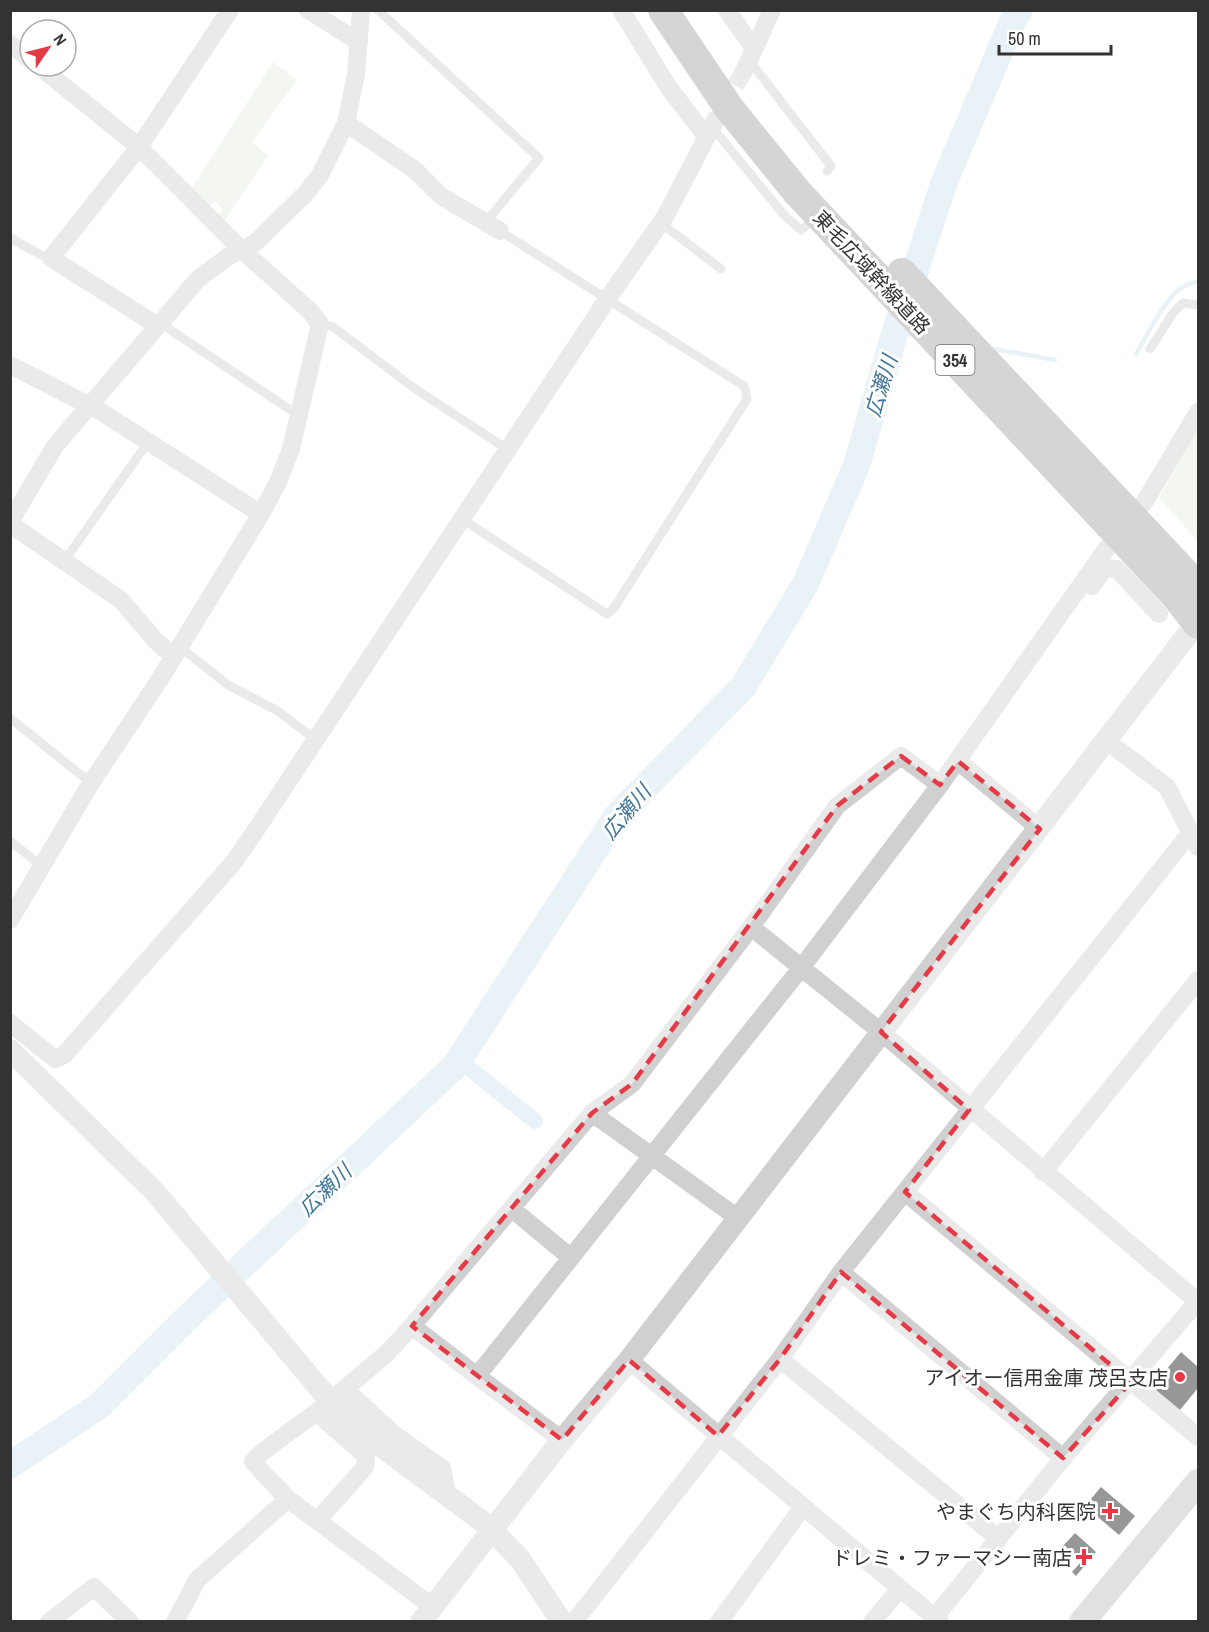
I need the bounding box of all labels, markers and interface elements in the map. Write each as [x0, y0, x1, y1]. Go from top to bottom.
north arrow [18, 18, 78, 78]
scale bar [999, 18, 1112, 56]
text: 50 m [1008, 26, 1041, 51]
text: N [49, 29, 72, 50]
street label: 東毛広域幹線道路 [808, 204, 936, 340]
road number: 354 [936, 345, 974, 375]
water label: 広瀬川 [858, 350, 905, 420]
water label: 広瀬川 [595, 777, 659, 845]
water label: 広瀬川 [292, 1156, 359, 1222]
place label: アイオー信用金庫 茂呂支店 [924, 1364, 1168, 1391]
marker: アイオー信用金庫 茂呂支店 [1173, 1370, 1187, 1384]
place label: やまぐち内科医院 [936, 1498, 1096, 1525]
marker: やまぐち内科医院 [1101, 1502, 1119, 1520]
place label: ドレミ・ファーマシー南店 [832, 1544, 1072, 1571]
marker: ドレミ・ファーマシー南店 [1077, 1550, 1091, 1564]

